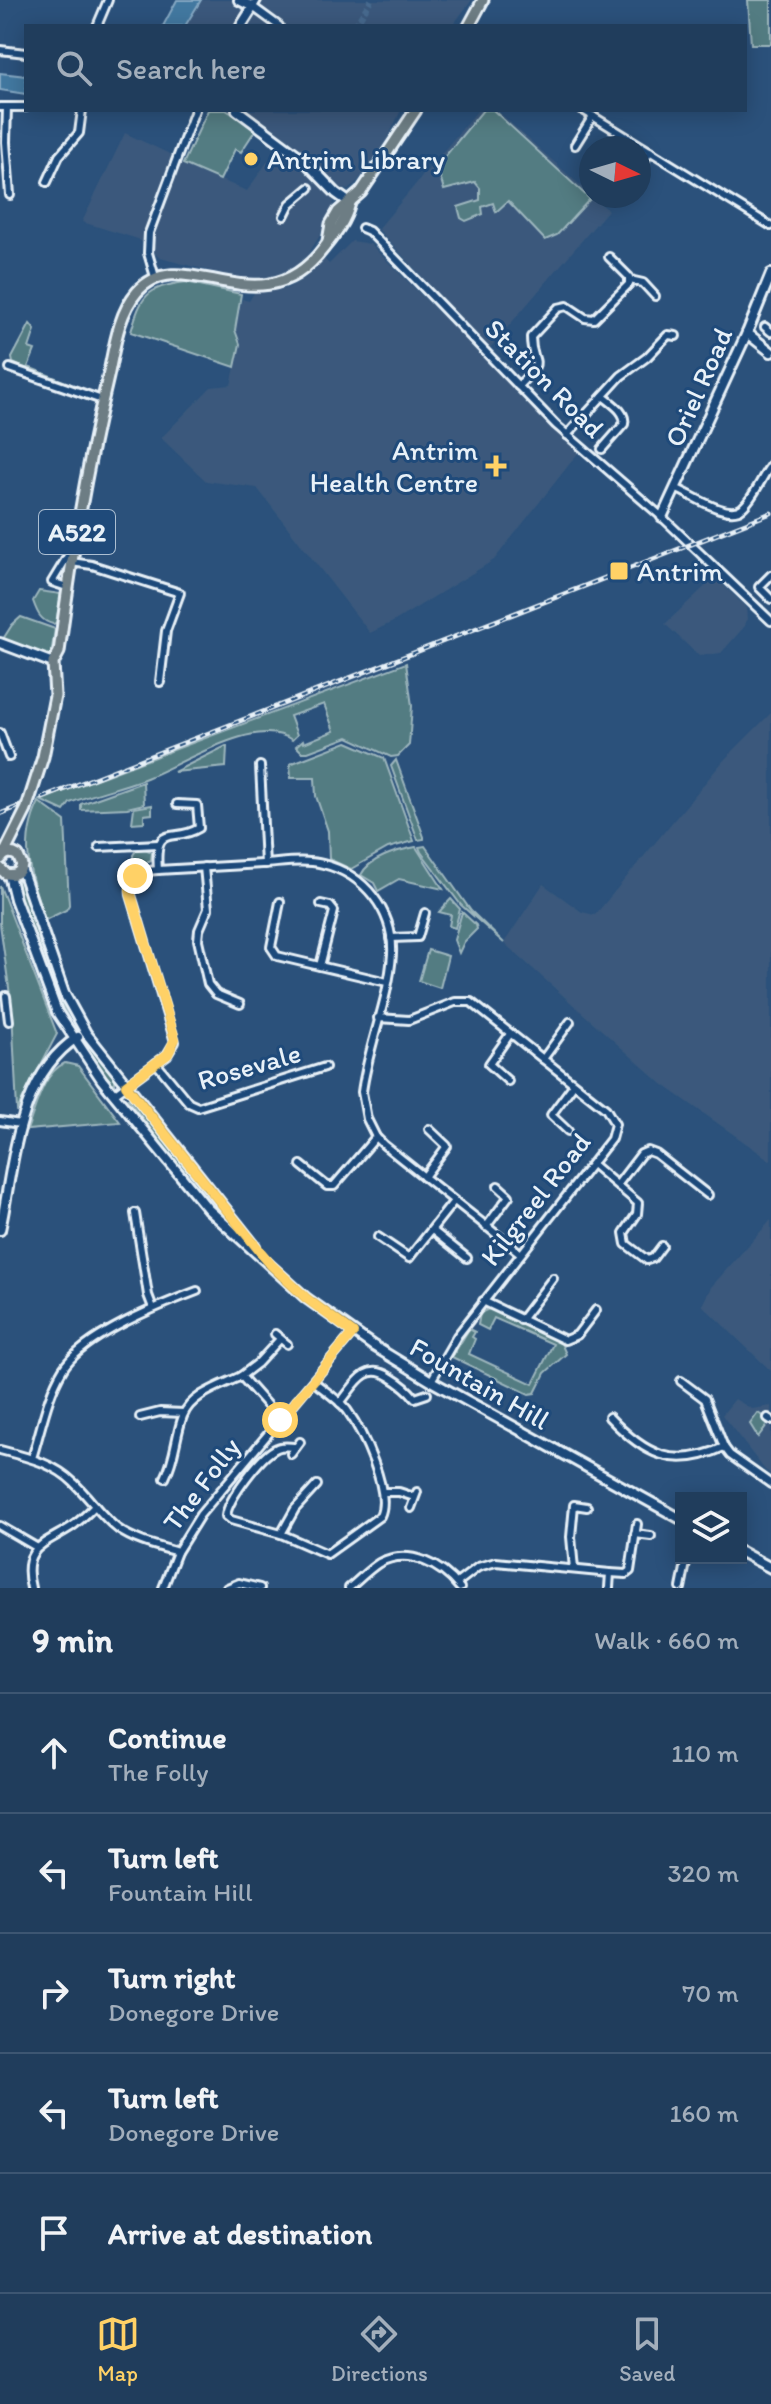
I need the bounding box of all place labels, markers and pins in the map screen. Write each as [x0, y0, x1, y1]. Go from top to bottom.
place label: Antrim Library [267, 142, 445, 176]
marker: Antrim Library [242, 150, 260, 168]
place label: Antrim Health Centre [310, 433, 478, 499]
marker: Antrim Health Centre [485, 455, 507, 477]
place label: Antrim [637, 554, 723, 588]
marker: Antrim [608, 560, 630, 582]

